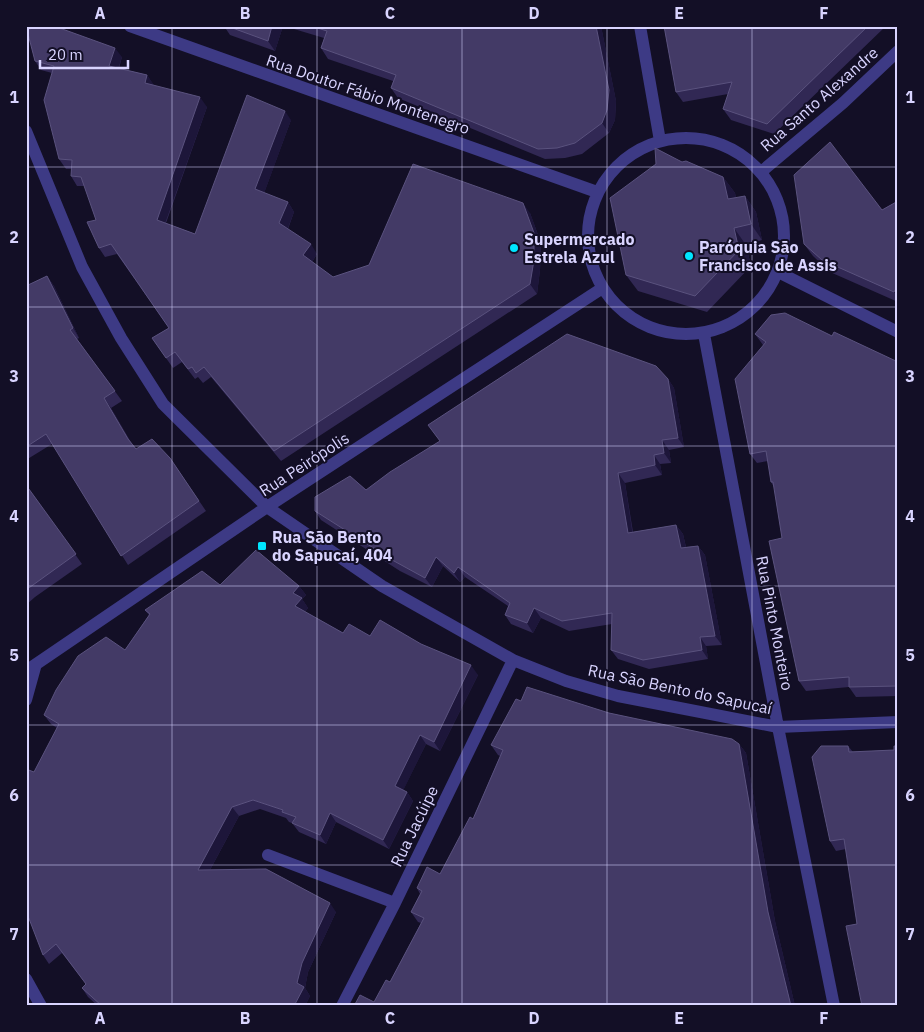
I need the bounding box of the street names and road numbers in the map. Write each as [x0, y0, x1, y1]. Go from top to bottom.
street label: Rua Santo Alexandre [756, 42, 882, 156]
street label: Rua Doutor Fábio Montenegro [264, 50, 472, 138]
street label: Rua Peirópolis [255, 428, 353, 500]
street label: Rua Pinto Monteiro [752, 554, 798, 692]
street label: Rua São Bento do Sapucaí [586, 660, 774, 718]
street label: Rua Jacúipe [386, 782, 442, 870]

